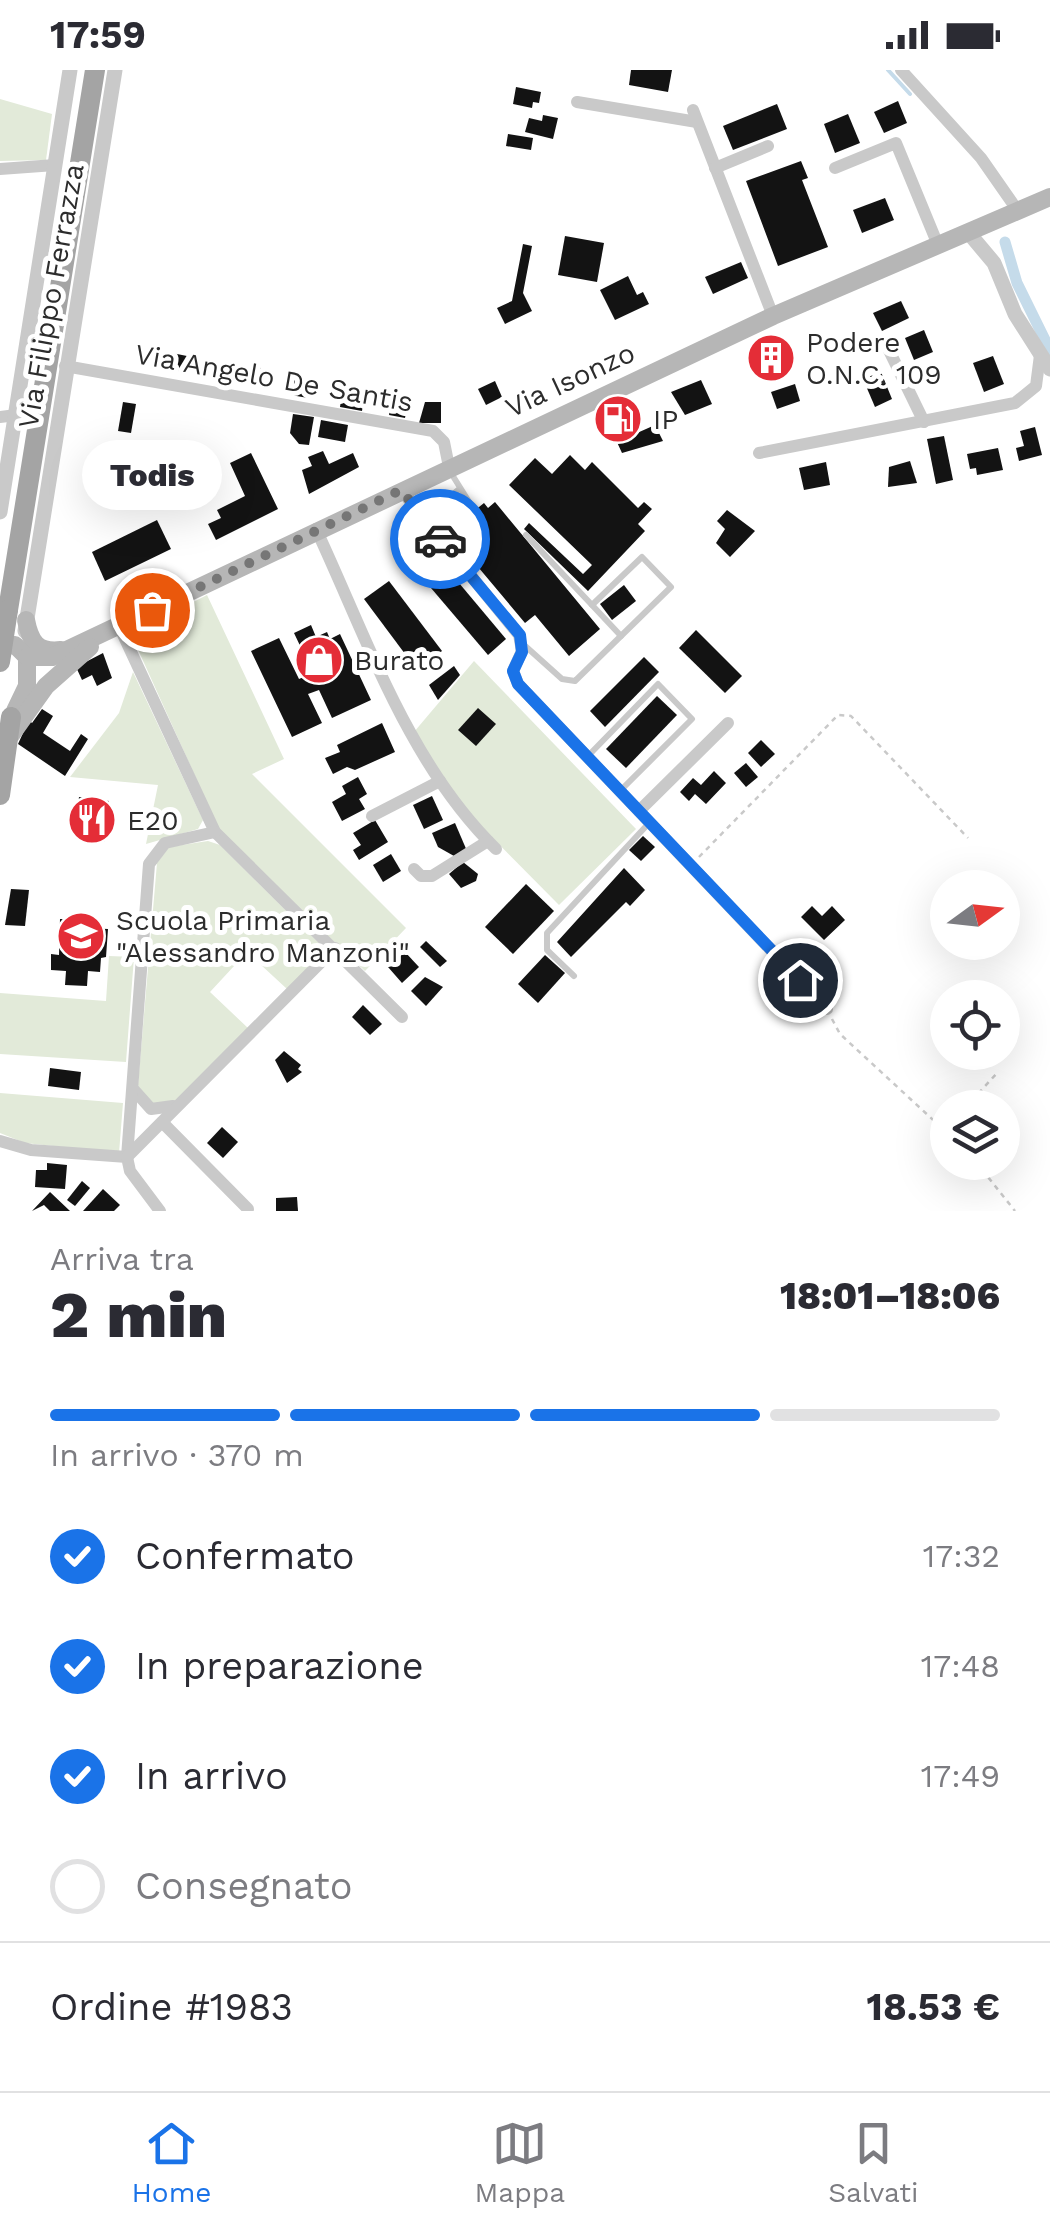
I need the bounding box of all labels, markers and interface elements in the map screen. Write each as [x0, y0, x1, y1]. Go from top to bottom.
text: 17:59 [50, 13, 146, 57]
street label: Via Filippo Ferrazza [11, 161, 91, 431]
place label: Podere O.N.C. 109 [806, 326, 942, 391]
building icon: Podere O.N.C. 109 [745, 332, 797, 384]
street label: Via Isonzo [500, 336, 640, 424]
street label: Via Angelo De Santis [133, 337, 415, 419]
fuel station icon: IP [592, 393, 644, 445]
place label: IP [653, 403, 678, 436]
callout: Todis [82, 440, 222, 510]
text: Todis [110, 456, 194, 494]
courier [390, 489, 490, 589]
icon: car [413, 512, 468, 567]
pin [110, 568, 195, 653]
icon: bag [125, 583, 180, 638]
shop icon: Burato [293, 634, 345, 686]
place label: Burato [354, 644, 444, 677]
restaurant icon: E20 [66, 794, 118, 846]
place label: E20 [127, 804, 179, 837]
north arrow [930, 870, 1020, 960]
map controls [930, 870, 1020, 1180]
place label: Scuola Primaria "Alessandro Manzoni" [116, 904, 410, 969]
school or university icon: Scuola Primaria "Alessandro Manzoni" [55, 910, 107, 962]
pin [758, 938, 843, 1023]
icon: home [773, 953, 828, 1008]
button: locate [930, 980, 1020, 1070]
button: layers [930, 1090, 1020, 1180]
text: Arriva tra [50, 1240, 194, 1278]
text: 18:01–18:06 [780, 1274, 1000, 1318]
text: 2 min [50, 1277, 227, 1353]
text: In arrivo · 370 m [50, 1436, 304, 1474]
icon: check [50, 1529, 105, 1584]
text: Confermato [135, 1534, 355, 1578]
text: 17:32 [923, 1537, 1000, 1575]
icon: check [50, 1639, 105, 1694]
text: In preparazione [135, 1644, 424, 1688]
text: 17:48 [921, 1647, 1000, 1685]
icon: check [50, 1749, 105, 1804]
text: In arrivo [135, 1754, 288, 1798]
text: 17:49 [921, 1757, 1000, 1795]
text: Consegnato [135, 1864, 353, 1908]
text: Ordine #1983 [50, 1985, 293, 2029]
text: 18.53 € [867, 1985, 1000, 2029]
tab: Home [132, 2116, 212, 2209]
tab: Mappa [475, 2116, 565, 2209]
tab: Salvati [828, 2116, 918, 2209]

